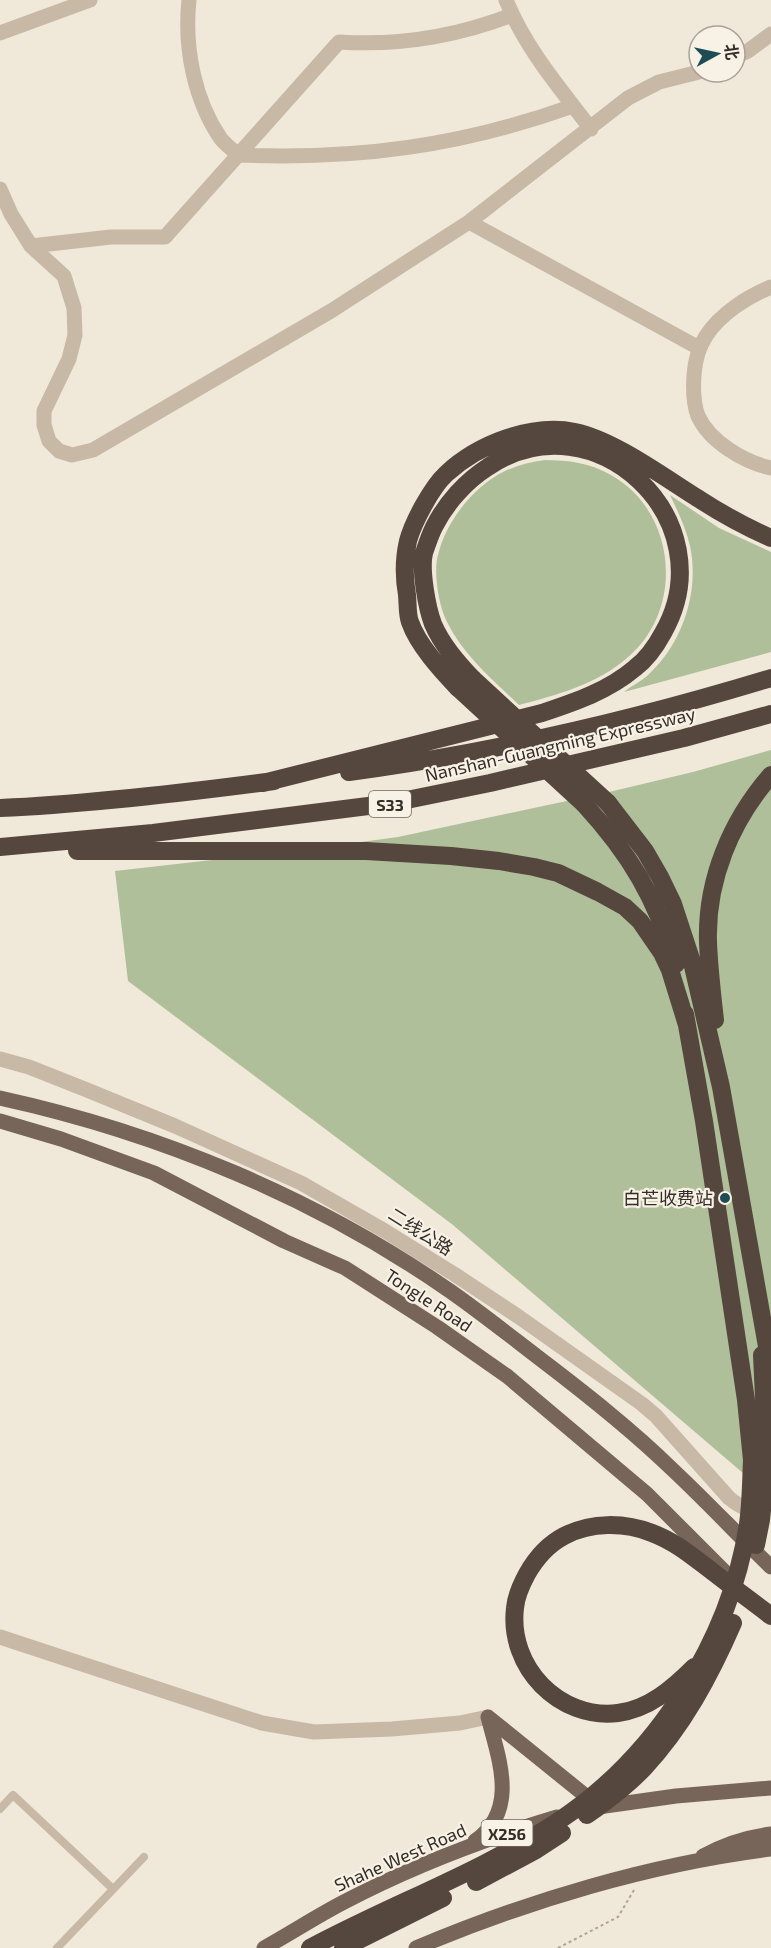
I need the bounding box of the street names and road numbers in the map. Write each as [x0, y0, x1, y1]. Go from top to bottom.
street label: Nanshan-Guangming Expressway [423, 702, 698, 786]
road number: S33 [369, 791, 411, 817]
street label: 二线公路 [385, 1203, 457, 1259]
street label: Tongle Road [381, 1264, 477, 1336]
street label: Shahe West Road [331, 1818, 469, 1896]
road number: X256 [482, 1820, 532, 1846]

